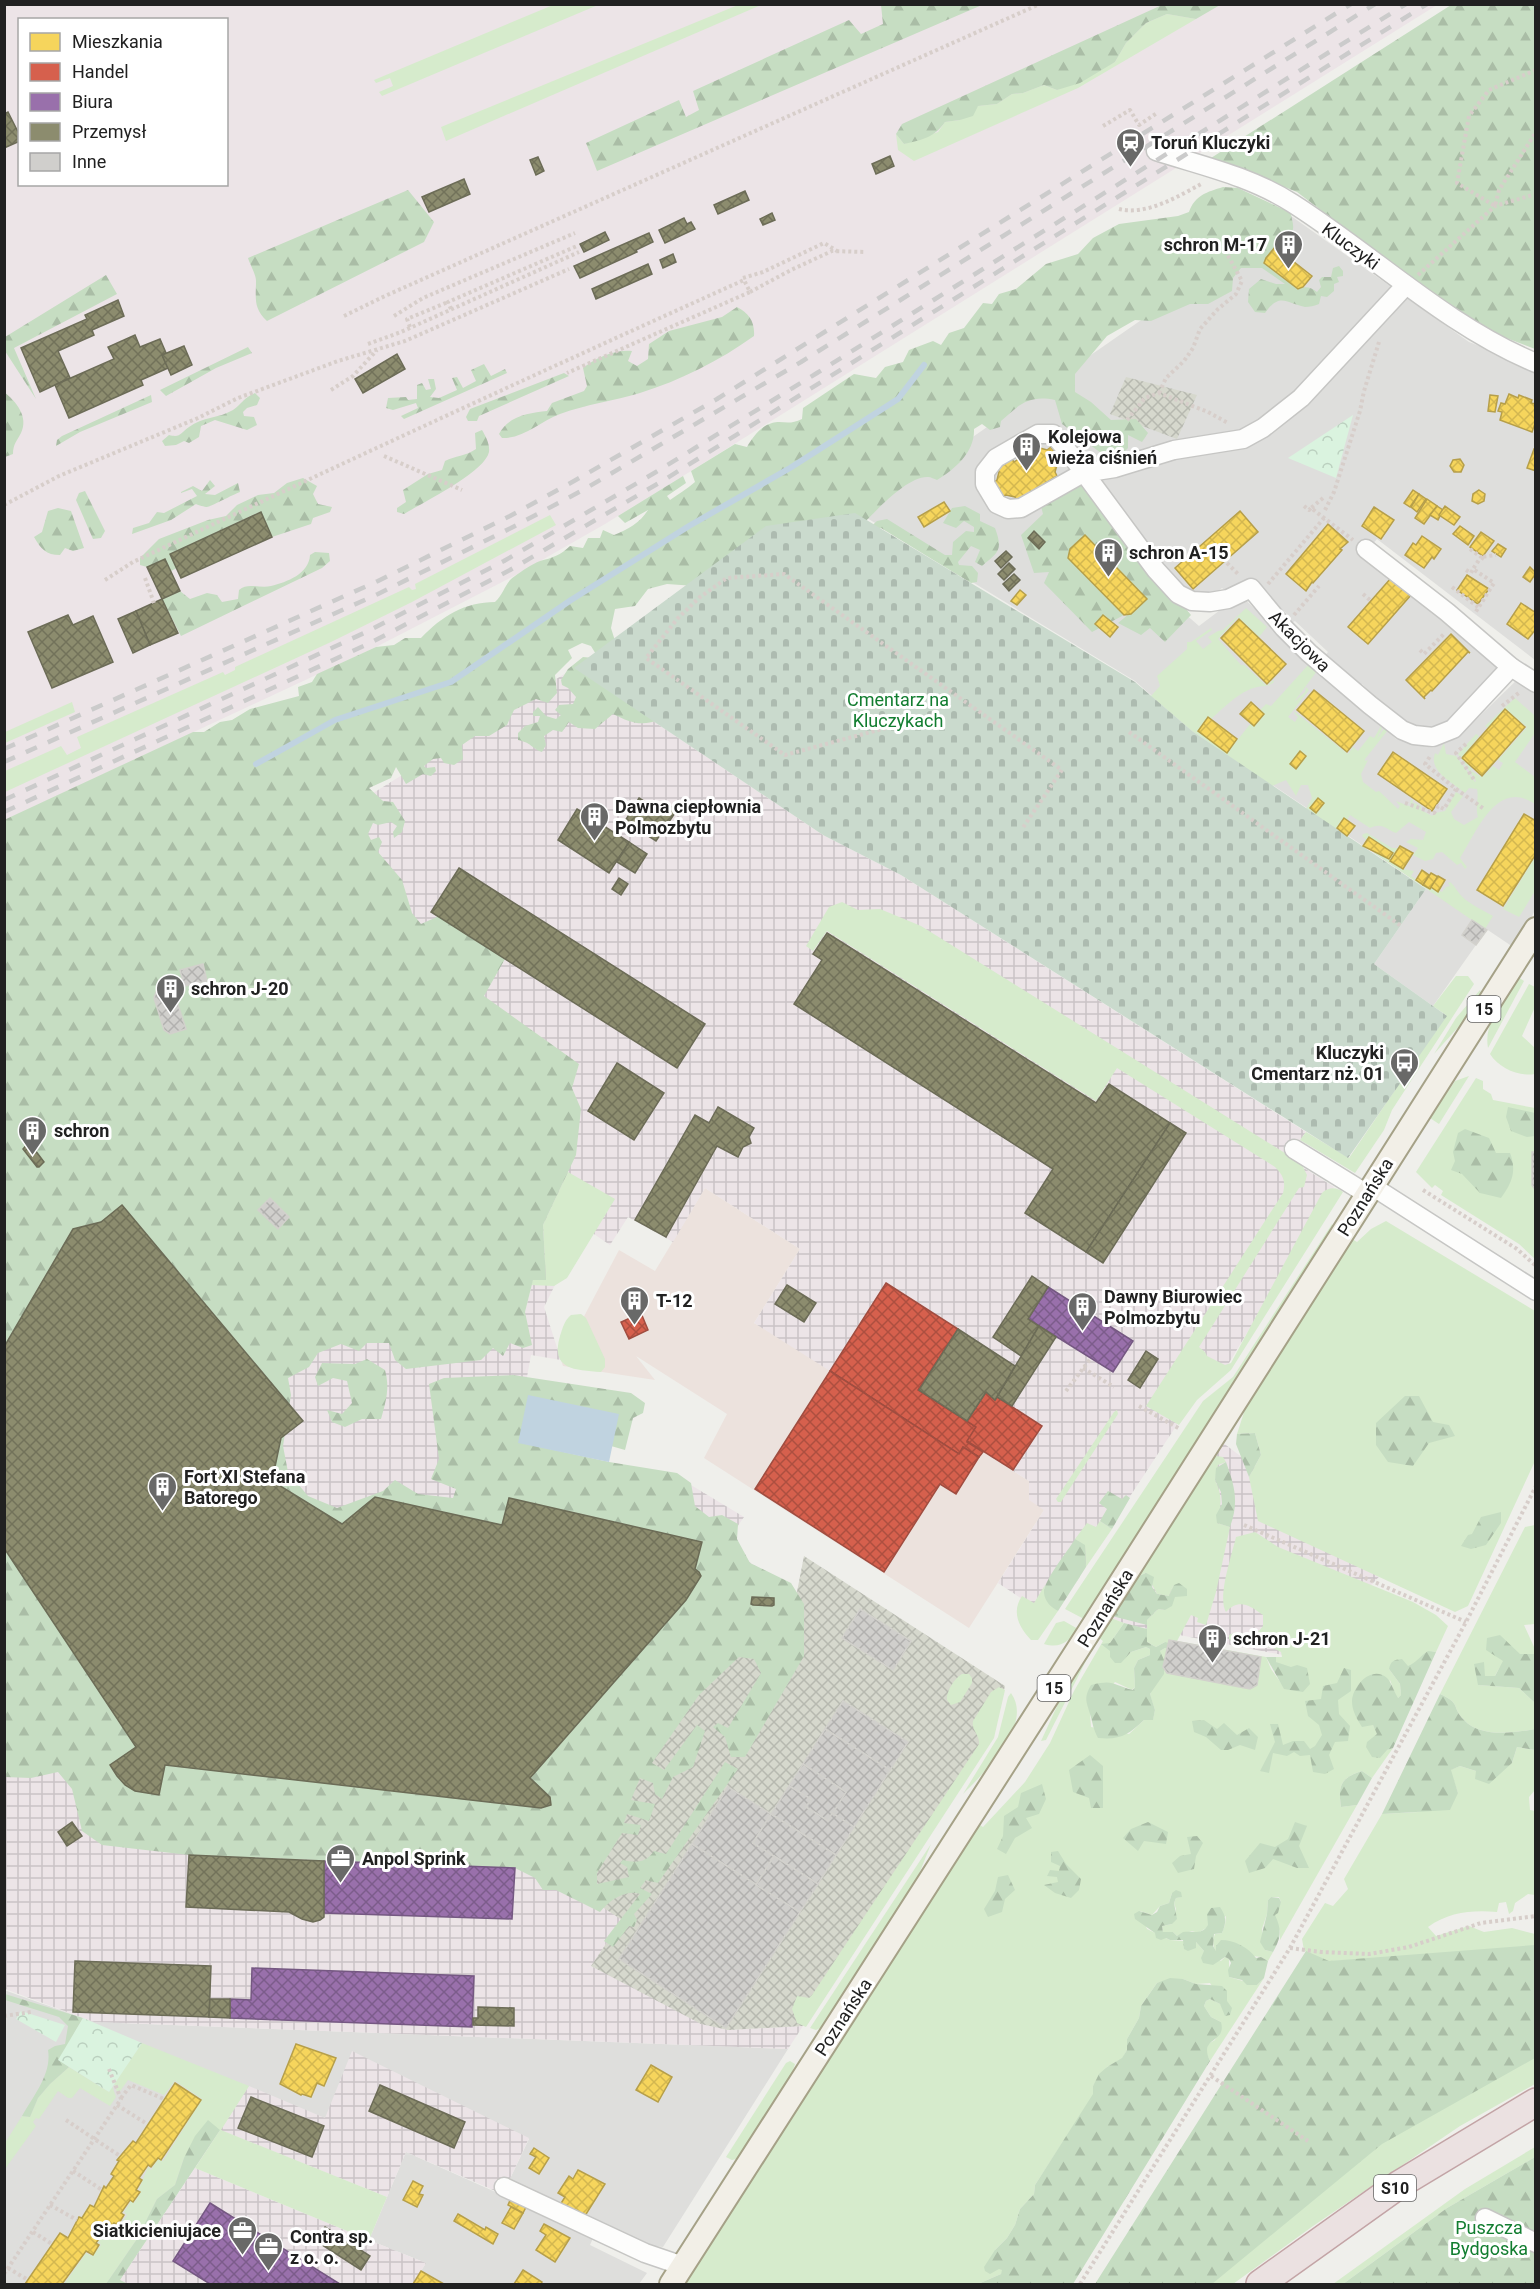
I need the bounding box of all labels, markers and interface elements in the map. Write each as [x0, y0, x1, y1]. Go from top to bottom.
legend [18, 18, 228, 186]
text: Mieszkania [72, 31, 163, 52]
text: Handel [72, 61, 129, 82]
text: Biura [72, 91, 113, 112]
text: Przemysł [72, 121, 146, 142]
station icon: Toruń Kluczyki [1114, 126, 1146, 168]
place label: Toruń Kluczyki [1151, 132, 1270, 153]
text: Inne [72, 151, 106, 172]
street label: Kluczyki [1318, 218, 1384, 274]
building icon: schron M-17 [1272, 228, 1304, 270]
place label: schron M-17 [1164, 234, 1267, 255]
place label: Kolejowa wieża ciśnień [1048, 426, 1157, 468]
building icon: Kolejowa wieża ciśnień [1011, 430, 1043, 472]
building icon: schron A-15 [1092, 536, 1124, 578]
place label: schron A-15 [1129, 542, 1229, 563]
street label: Akacjowa [1265, 606, 1335, 676]
park label: Cmentarz na Kluczykach [847, 689, 949, 731]
place label: Dawna ciepłownia Polmozbytu [615, 796, 761, 838]
building icon: Dawna ciepłownia Polmozbytu [578, 800, 610, 842]
building icon: schron J-20 [154, 972, 186, 1014]
place label: schron J-20 [191, 978, 289, 999]
road number: 15 [1468, 996, 1500, 1022]
place label: Kluczyki Cmentarz nż. 01 [1251, 1042, 1384, 1084]
bus stop icon: Kluczyki Cmentarz nż. 01 [1389, 1046, 1421, 1088]
building icon: schron [17, 1114, 49, 1156]
place label: schron [54, 1120, 109, 1141]
street label: Poznańska [1333, 1154, 1397, 1240]
building icon: T-12 [619, 1284, 651, 1326]
place label: Dawny Biurowiec Polmozbytu [1104, 1286, 1242, 1328]
place label: T-12 [656, 1290, 693, 1311]
building icon: Dawny Biurowiec Polmozbytu [1067, 1290, 1099, 1332]
place label: Fort XI Stefana Batorego [184, 1466, 306, 1508]
building icon: Fort XI Stefana Batorego [147, 1470, 179, 1512]
street label: Poznańska [1073, 1565, 1137, 1651]
building icon: schron J-21 [1196, 1622, 1228, 1664]
place label: schron J-21 [1233, 1628, 1331, 1649]
road number: 15 [1038, 1675, 1070, 1701]
office icon: Anpol Sprink [325, 1842, 357, 1884]
place label: Anpol Sprink [362, 1848, 466, 1869]
street label: Poznańska [810, 1974, 876, 2060]
road number: S10 [1374, 2175, 1416, 2201]
office icon: Siatkicieniujace [226, 2214, 258, 2256]
park label: Puszcza Bydgoska [1450, 2217, 1528, 2259]
place label: Siatkicieniujace [93, 2220, 221, 2241]
place label: Contra sp. z o. o. [290, 2226, 373, 2268]
office icon: Contra sp. z o. o. [253, 2230, 285, 2272]

